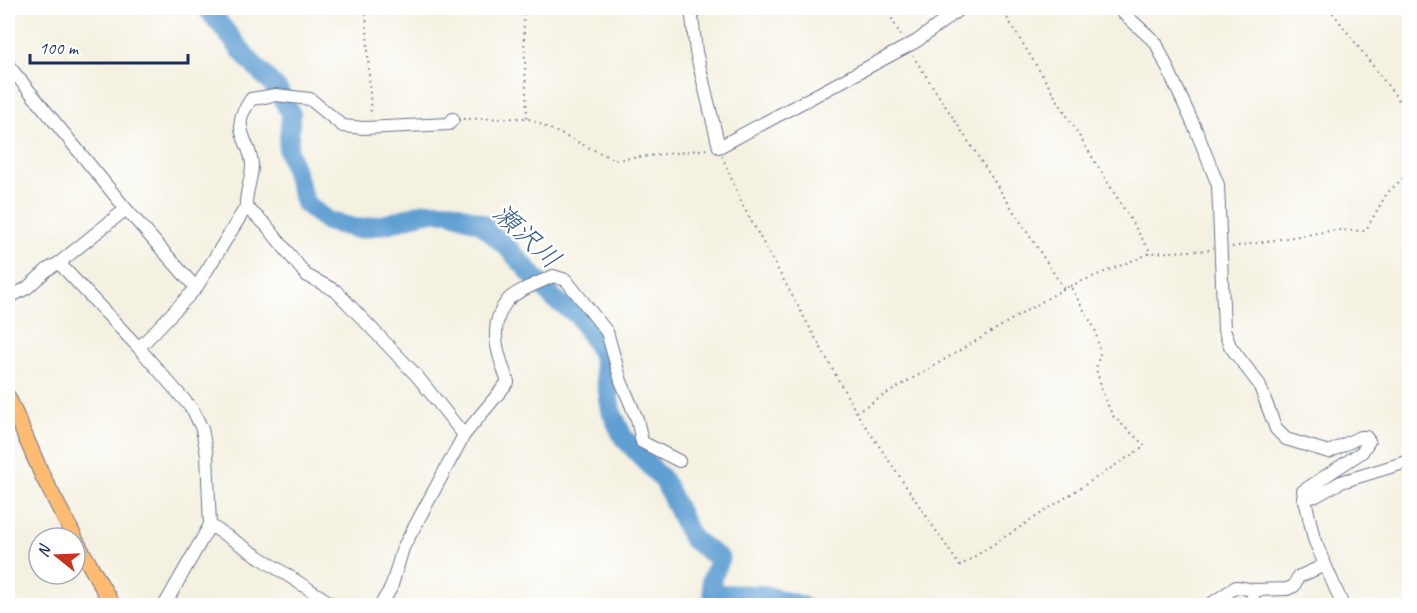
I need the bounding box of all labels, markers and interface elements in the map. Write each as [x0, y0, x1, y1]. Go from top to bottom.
scale bar [30, 27, 188, 65]
text: 100 m [39, 37, 80, 59]
water label: 瀬沢川 [486, 196, 568, 276]
north arrow [27, 526, 87, 586]
text: N [33, 541, 56, 559]

